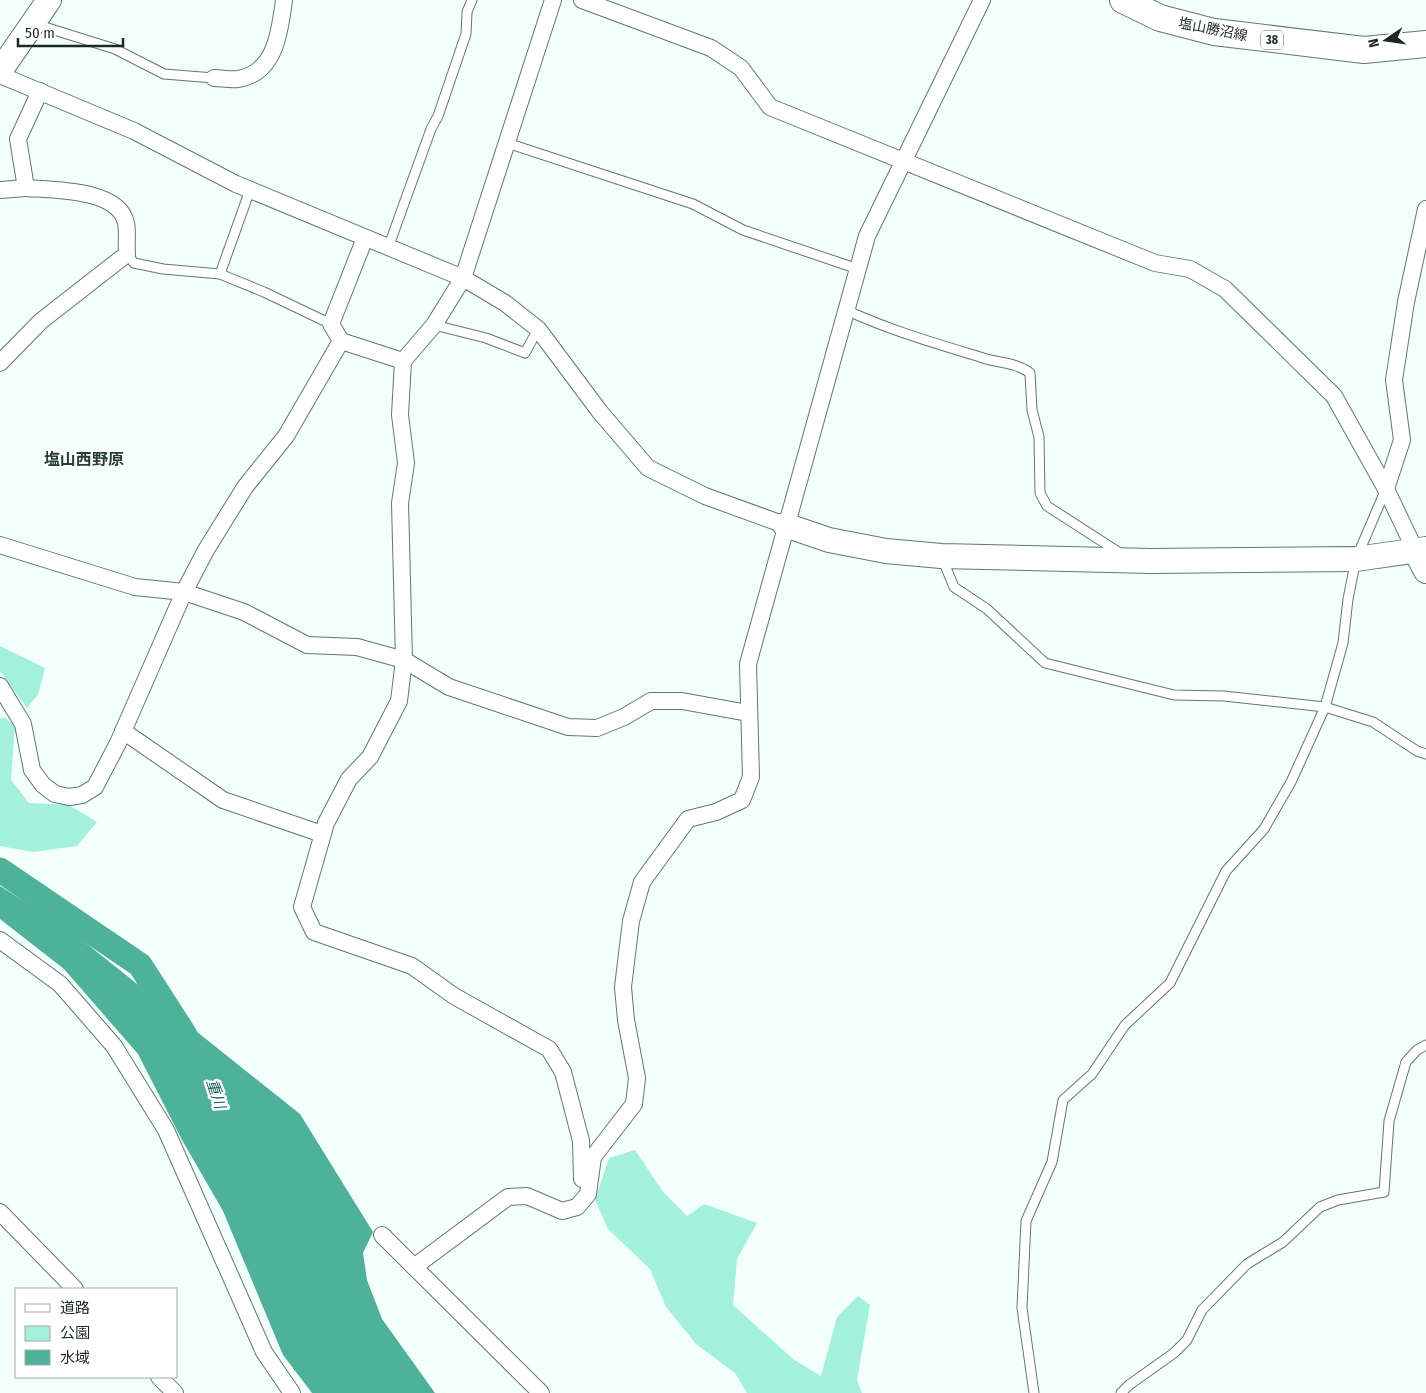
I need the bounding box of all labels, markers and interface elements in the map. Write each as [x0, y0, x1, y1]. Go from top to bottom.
street label: 塩山勝沼線 [1177, 14, 1249, 45]
scale bar [18, 15, 122, 47]
north arrow [1361, 15, 1411, 65]
text: 50 m [25, 24, 55, 42]
road number: 38 [1261, 30, 1283, 50]
text: N [1365, 37, 1383, 49]
district label: 塩山西野原 [44, 450, 124, 469]
water label: 重川 [203, 1077, 230, 1113]
legend [15, 1288, 178, 1378]
text: 道路 [60, 1299, 90, 1317]
text: 公園 [60, 1324, 90, 1342]
text: 水域 [60, 1349, 90, 1367]

